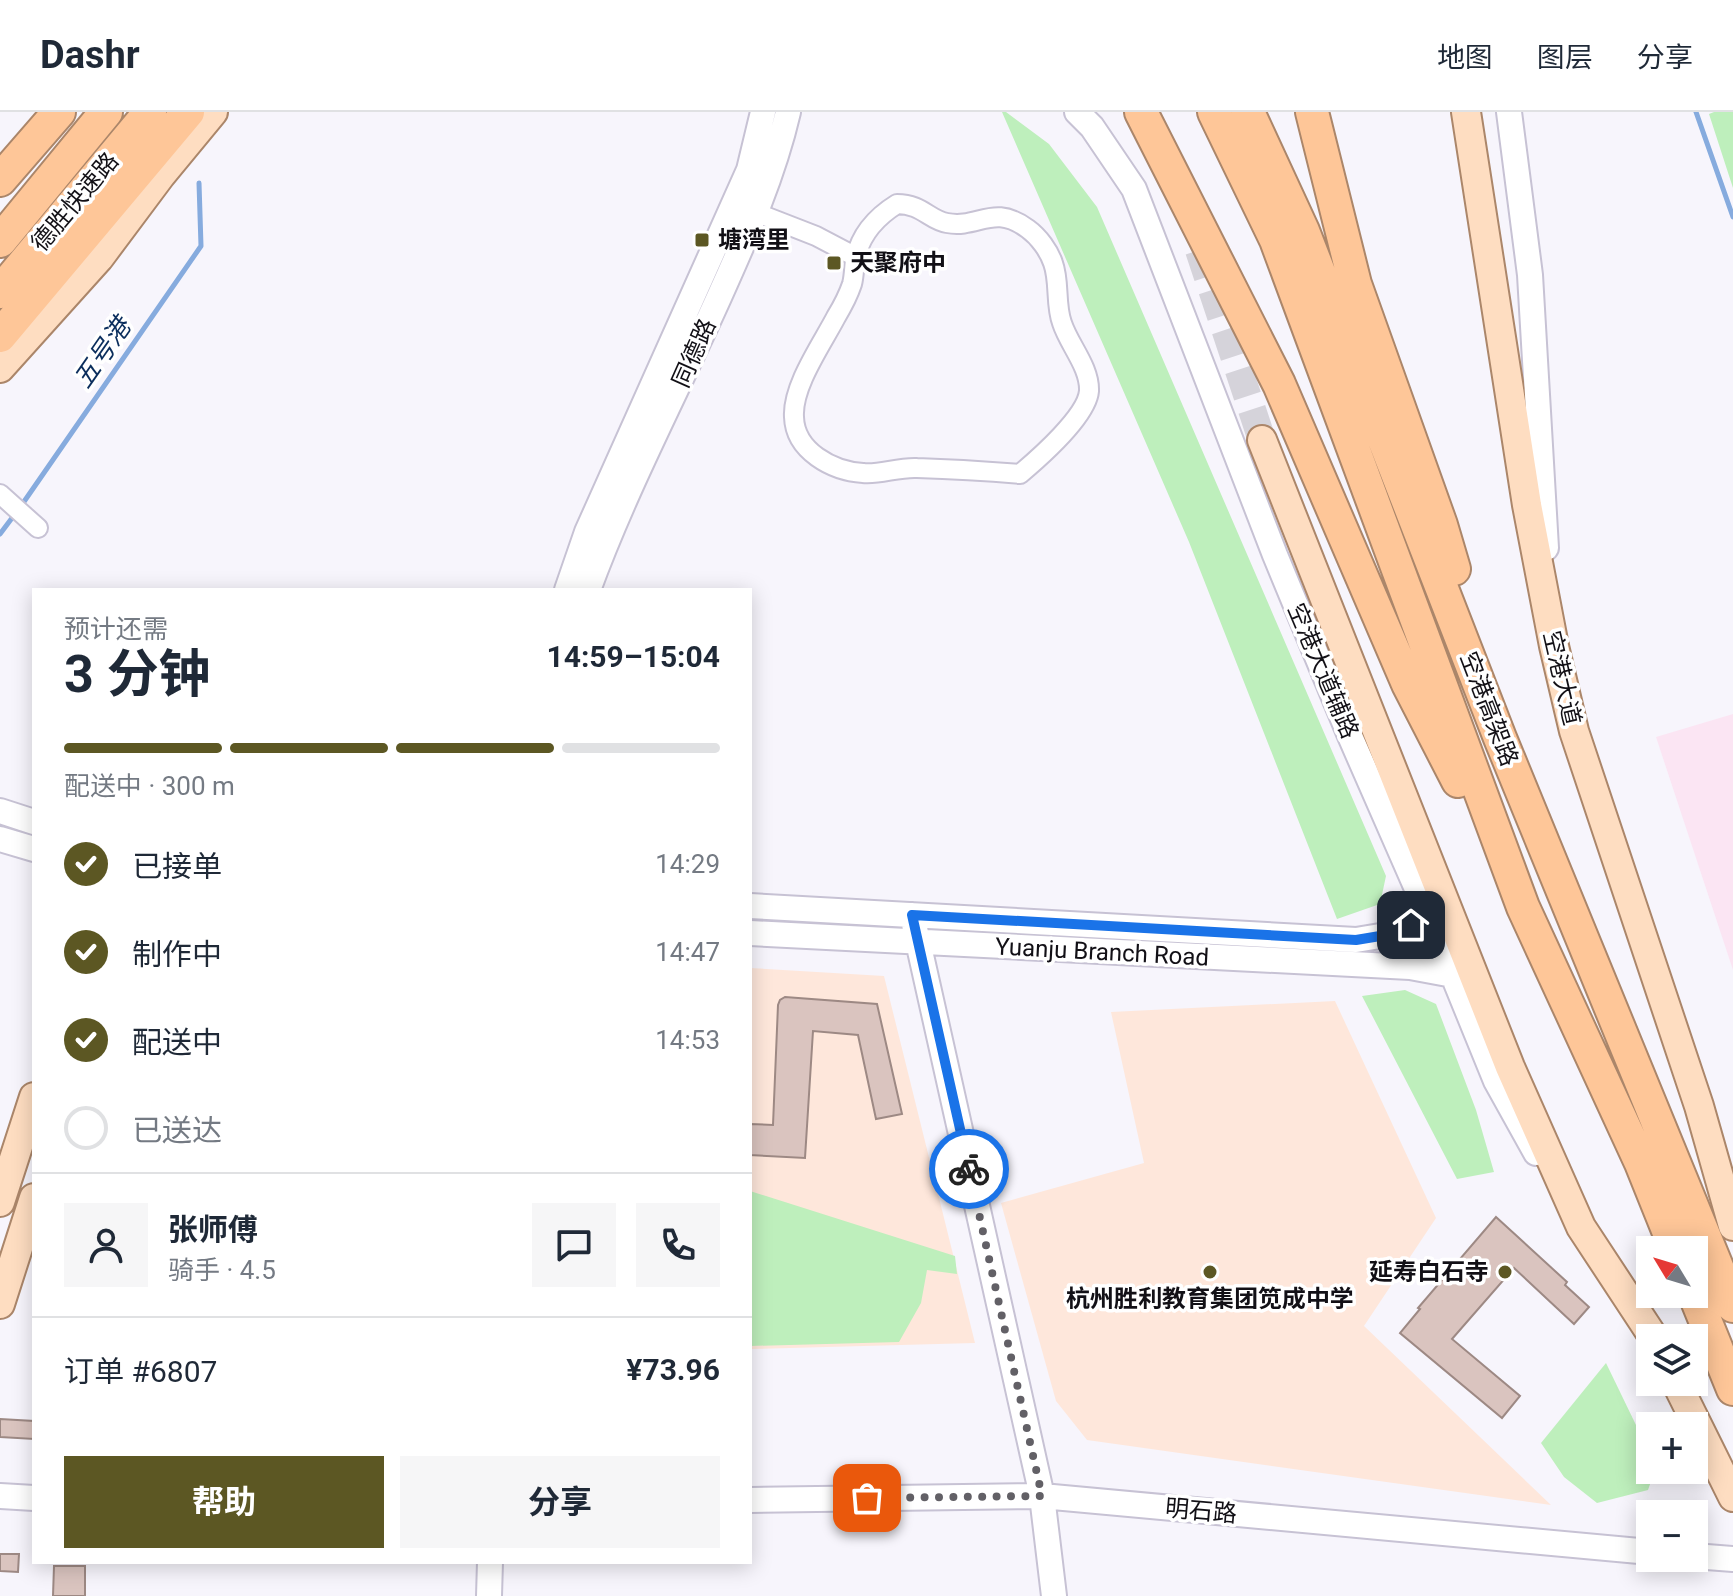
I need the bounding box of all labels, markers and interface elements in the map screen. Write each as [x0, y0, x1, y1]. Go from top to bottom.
text: Dashr [40, 33, 140, 77]
text: 地图 [1437, 41, 1493, 74]
text: 图层 [1537, 41, 1593, 74]
text: 分享 [1637, 41, 1693, 74]
street label: 德胜快速路 [26, 147, 124, 257]
place label: 塘湾里 [718, 226, 790, 254]
marker: 塘湾里 [693, 231, 711, 249]
place label: 天聚府中 [850, 249, 946, 277]
marker: 天聚府中 [825, 254, 843, 272]
water label: 五号港 [67, 309, 139, 394]
street label: 同德路 [667, 314, 721, 392]
street label: 空港大道辅路 [1282, 599, 1364, 743]
text: 预计还需 [64, 614, 168, 644]
street label: 空港大道 [1538, 628, 1586, 728]
text: 14:59–15:04 [546, 639, 720, 674]
text: 3 分钟 [64, 644, 211, 705]
street label: 空港高架路 [1454, 648, 1524, 770]
text: 配送中 · 300 m [64, 771, 235, 801]
icon: check [64, 842, 108, 886]
text: 已接单 [132, 849, 222, 884]
text: 14:29 [655, 849, 720, 879]
pin [1377, 891, 1445, 959]
icon: home [1389, 903, 1433, 947]
icon: check [64, 930, 108, 974]
street label: Yuanju Branch Road [994, 932, 1210, 972]
text: 制作中 [132, 937, 222, 972]
text: 14:47 [655, 937, 720, 967]
icon: check [64, 1018, 108, 1062]
text: 配送中 [132, 1025, 222, 1060]
text: 14:53 [655, 1025, 720, 1055]
text: 已送达 [132, 1113, 222, 1148]
courier [929, 1129, 1009, 1209]
icon: bike [947, 1147, 991, 1191]
button: person [64, 1203, 148, 1287]
button: chat [532, 1203, 616, 1287]
button: phone [636, 1203, 720, 1287]
text: 张师傅 [168, 1212, 258, 1247]
north arrow [1636, 1236, 1708, 1308]
map controls [1636, 1236, 1708, 1572]
text: 骑手 · 4.5 [168, 1255, 276, 1285]
place label: 延寿白石寺 [1369, 1258, 1489, 1286]
marker: 杭州胜利教育集团笕成中学 [1201, 1263, 1219, 1281]
marker: 延寿白石寺 [1496, 1263, 1514, 1281]
place label: 杭州胜利教育集团笕成中学 [1066, 1285, 1354, 1313]
button: layers [1636, 1324, 1708, 1396]
text: ¥73.96 [626, 1352, 720, 1387]
text: 订单 #6807 [64, 1354, 217, 1389]
button: + [1636, 1412, 1708, 1484]
button: 帮助 [64, 1456, 384, 1548]
button: 分享 [400, 1456, 720, 1548]
pin [833, 1464, 901, 1532]
icon: bag [845, 1476, 889, 1520]
street label: 明石路 [1164, 1494, 1238, 1528]
button: − [1636, 1500, 1708, 1572]

